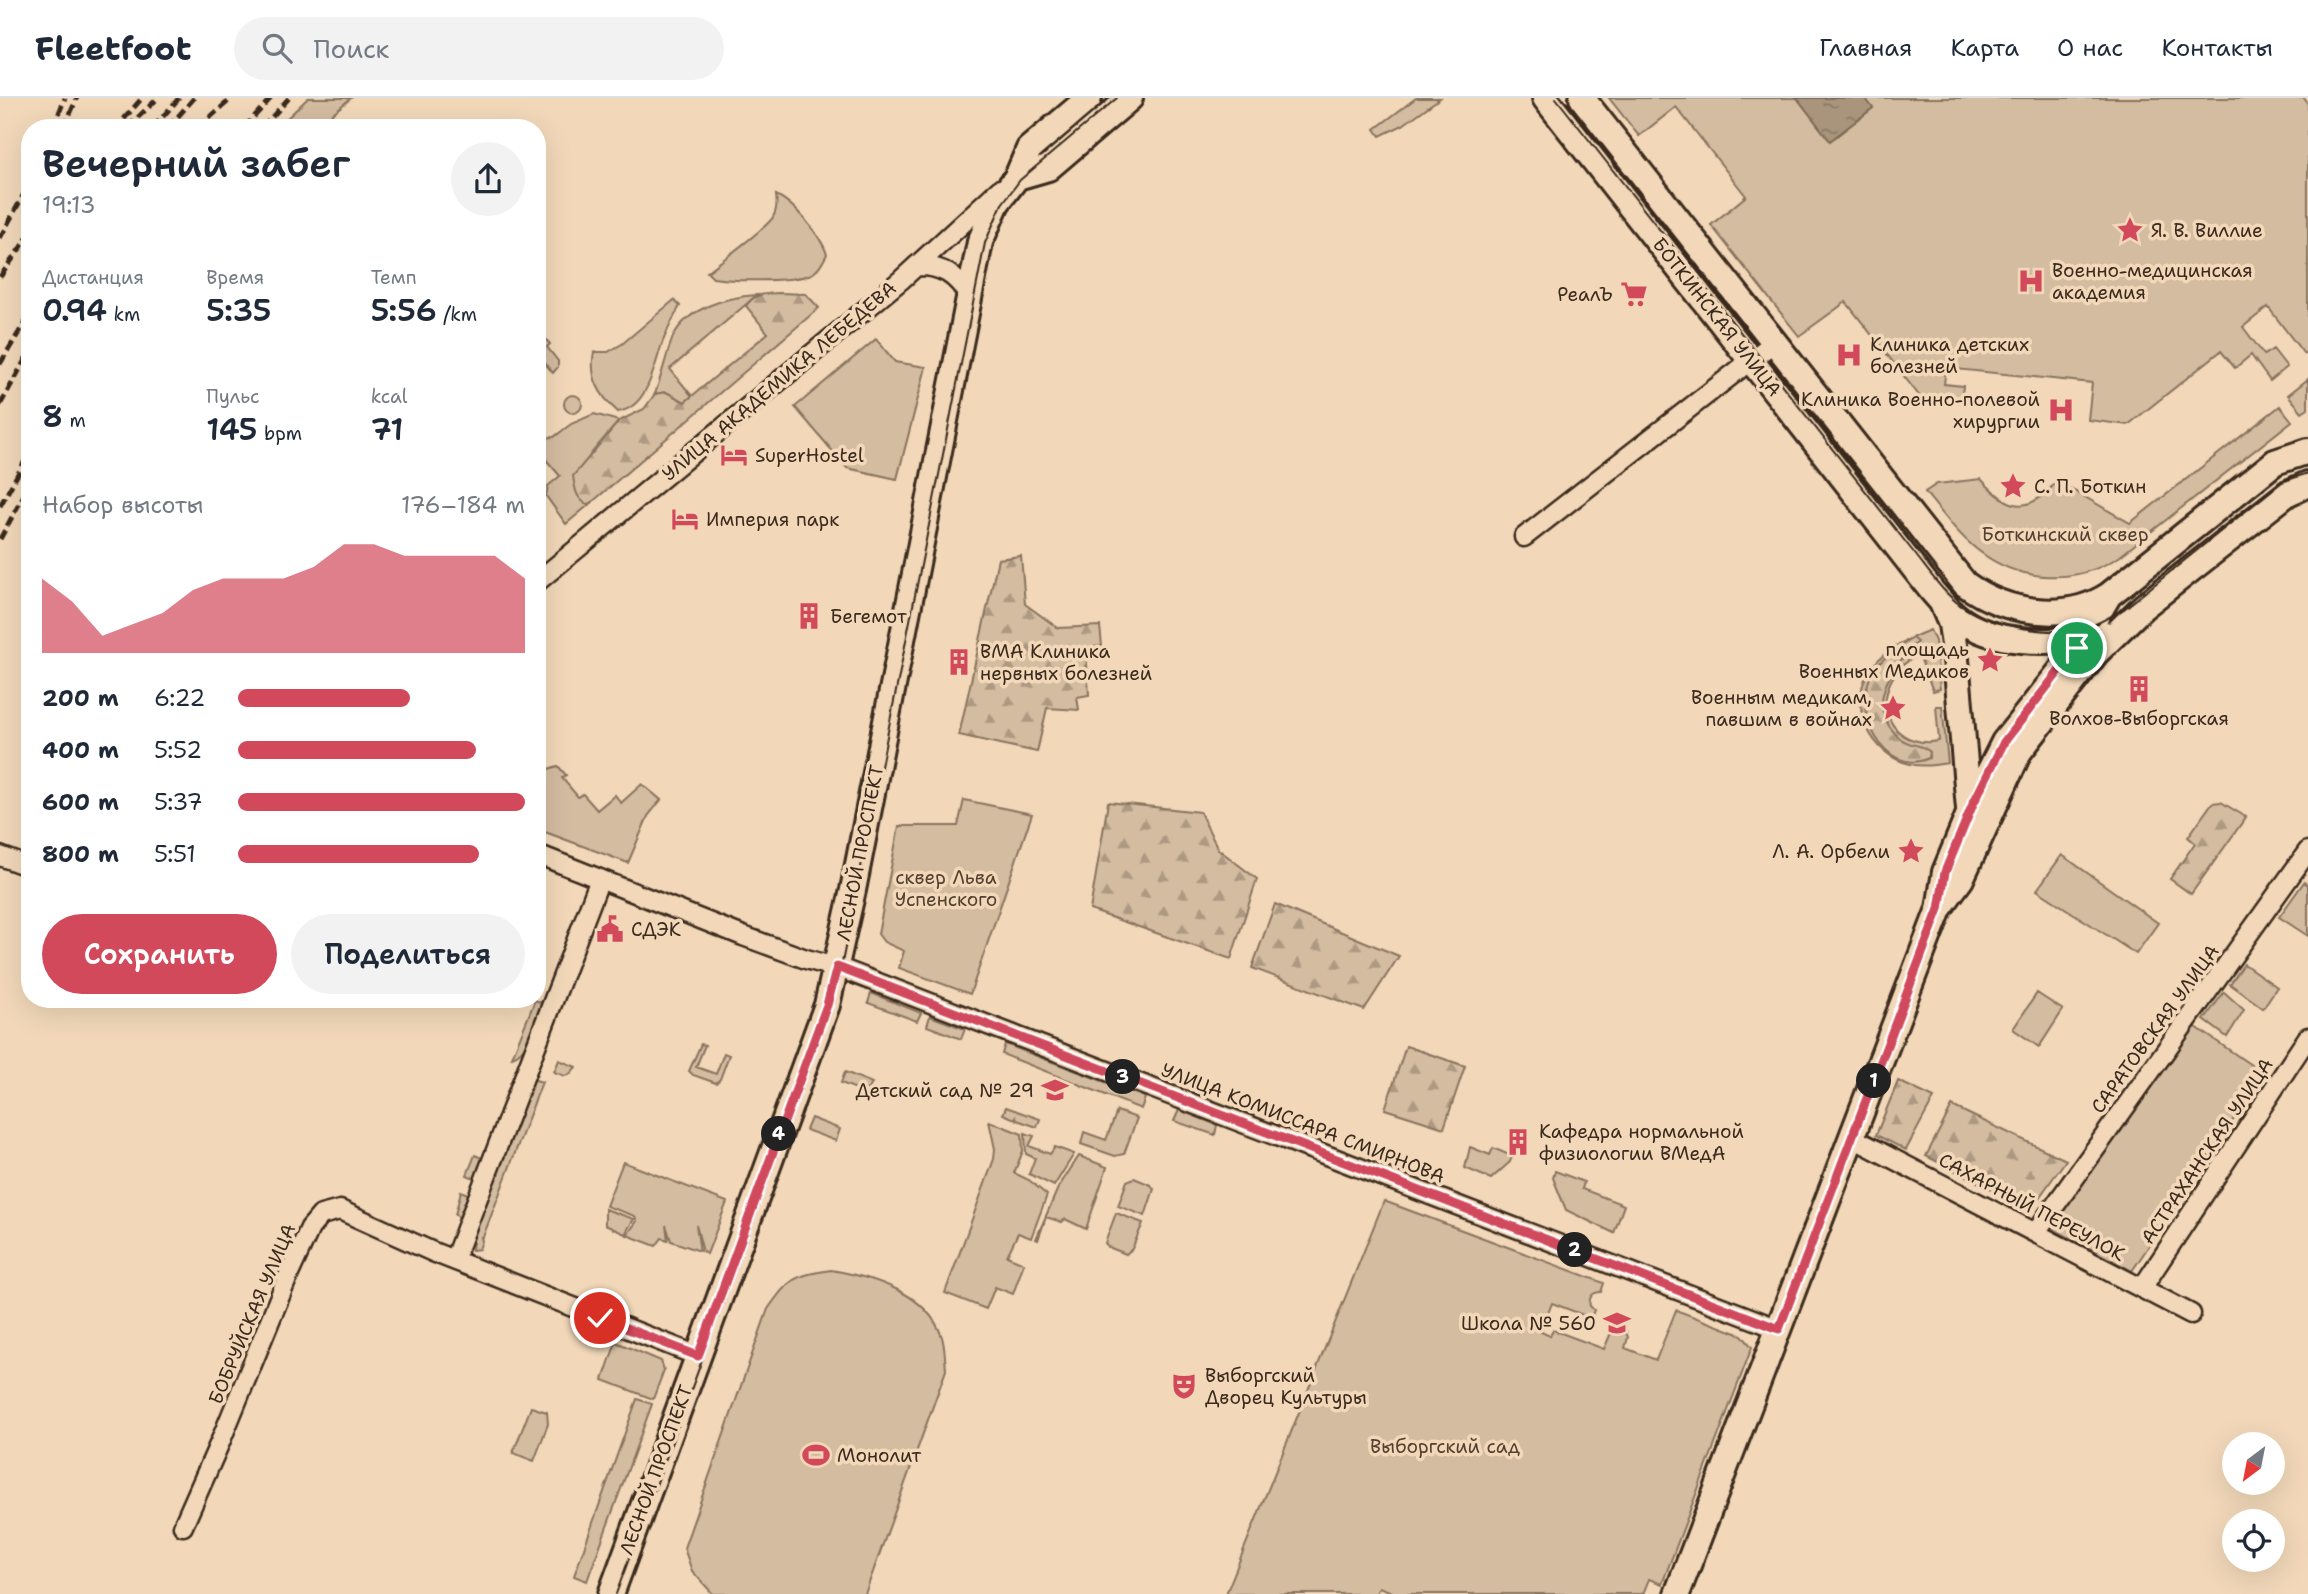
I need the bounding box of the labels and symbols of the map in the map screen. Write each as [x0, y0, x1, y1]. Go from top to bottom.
place icon: Я. В. Виллие [2115, 215, 2145, 245]
place label: Я. В. Виллие [2151, 218, 2263, 243]
street label: БОТКИНСКАЯ УЛИЦА [1647, 232, 1787, 402]
place label: Военно-медицинская академия [2052, 258, 2253, 305]
hospital icon: Военно-медицинская академия [2016, 266, 2046, 296]
street label: УЛИЦА АКАДЕМИКА ЛЕБЕДЕВА [657, 275, 901, 486]
supermarket icon: РеалЪ [1619, 279, 1649, 309]
place label: РеалЪ [1557, 282, 1613, 307]
place label: Клиника детских болезней [1870, 332, 2029, 379]
hospital icon: Клиника детских болезней [1834, 340, 1864, 370]
place label: Клиника Военно-полевой хирургии [1801, 387, 2040, 434]
hospital icon: Клиника Военно-полевой хирургии [2046, 395, 2076, 425]
hotel icon: SuperHostel [719, 440, 749, 470]
place label: SuperHostel [755, 443, 864, 468]
place icon: С. П. Боткин [1998, 471, 2028, 501]
place label: С. П. Боткин [2034, 474, 2146, 499]
hotel icon: Империя парк [670, 504, 700, 534]
place label: Империя парк [706, 507, 839, 532]
park label: Боткинский сквер [1981, 522, 2149, 547]
building icon: Бегемот [794, 601, 824, 631]
place label: Бегемот [830, 604, 907, 629]
pin [2047, 618, 2107, 678]
place label: площадь Военных Медиков [1799, 637, 1969, 684]
place label: ВМА Клиника нервных болезней [980, 639, 1152, 686]
place icon: площадь Военных Медиков [1975, 645, 2005, 675]
building icon: ВМА Клиника нервных болезней [944, 647, 974, 677]
building icon: Волхов-Выборгская [2124, 674, 2154, 704]
place label: Военным медикам, павшим в войнах [1691, 685, 1872, 732]
place icon: Военным медикам, павшим в войнах [1878, 693, 1908, 723]
place label: Волхов-Выборгская [2049, 706, 2229, 731]
street label: ЛЕСНОЙ ПРОСПЕКТ [831, 762, 889, 943]
place icon: Л. А. Орбели [1896, 836, 1926, 866]
place label: Л. А. Орбели [1772, 839, 1890, 864]
park label: сквер Льва Успенского [895, 865, 997, 912]
public building icon: СДЭК [595, 914, 625, 944]
place label: СДЭК [631, 917, 681, 942]
street label: САРАТОВСКАЯ УЛИЦА [2085, 940, 2225, 1118]
street label: АСТРАХАНСКАЯ УЛИЦА [2135, 1053, 2279, 1249]
street label: УЛИЦА КОМИССАРА СМИРНОВА [1158, 1057, 1449, 1189]
pin: 3 [1106, 1060, 1140, 1094]
pin: 1 [1856, 1063, 1892, 1098]
school or university icon: Детский сад № 29 [1040, 1075, 1070, 1105]
place label: Детский сад № 29 [855, 1078, 1034, 1103]
pin: 4 [762, 1116, 796, 1152]
place label: Кафедра нормальной физиологии ВМедА [1539, 1119, 1744, 1166]
building icon: Кафедра нормальной физиологии ВМедА [1503, 1127, 1533, 1157]
street label: САХАРНЫЙ ПЕРЕУЛОК [1934, 1147, 2130, 1267]
street label: БОБРУЙСКАЯ УЛИЦА [203, 1220, 301, 1408]
pin: 2 [1558, 1232, 1592, 1268]
pin [570, 1288, 630, 1348]
school or university icon: Школа № 560 [1602, 1308, 1632, 1338]
place label: Школа № 560 [1461, 1311, 1596, 1336]
place label: Выборгский Дворец Культуры [1205, 1363, 1367, 1410]
theatre icon: Выборгский Дворец Культуры [1169, 1371, 1199, 1401]
street label: ЛЕСНОЙ ПРОСПЕКТ [614, 1381, 698, 1558]
north arrow [2222, 1432, 2286, 1494]
park label: Выборгский сад [1370, 1434, 1520, 1459]
sports icon: Монолит [801, 1440, 831, 1470]
place label: Монолит [837, 1443, 922, 1468]

